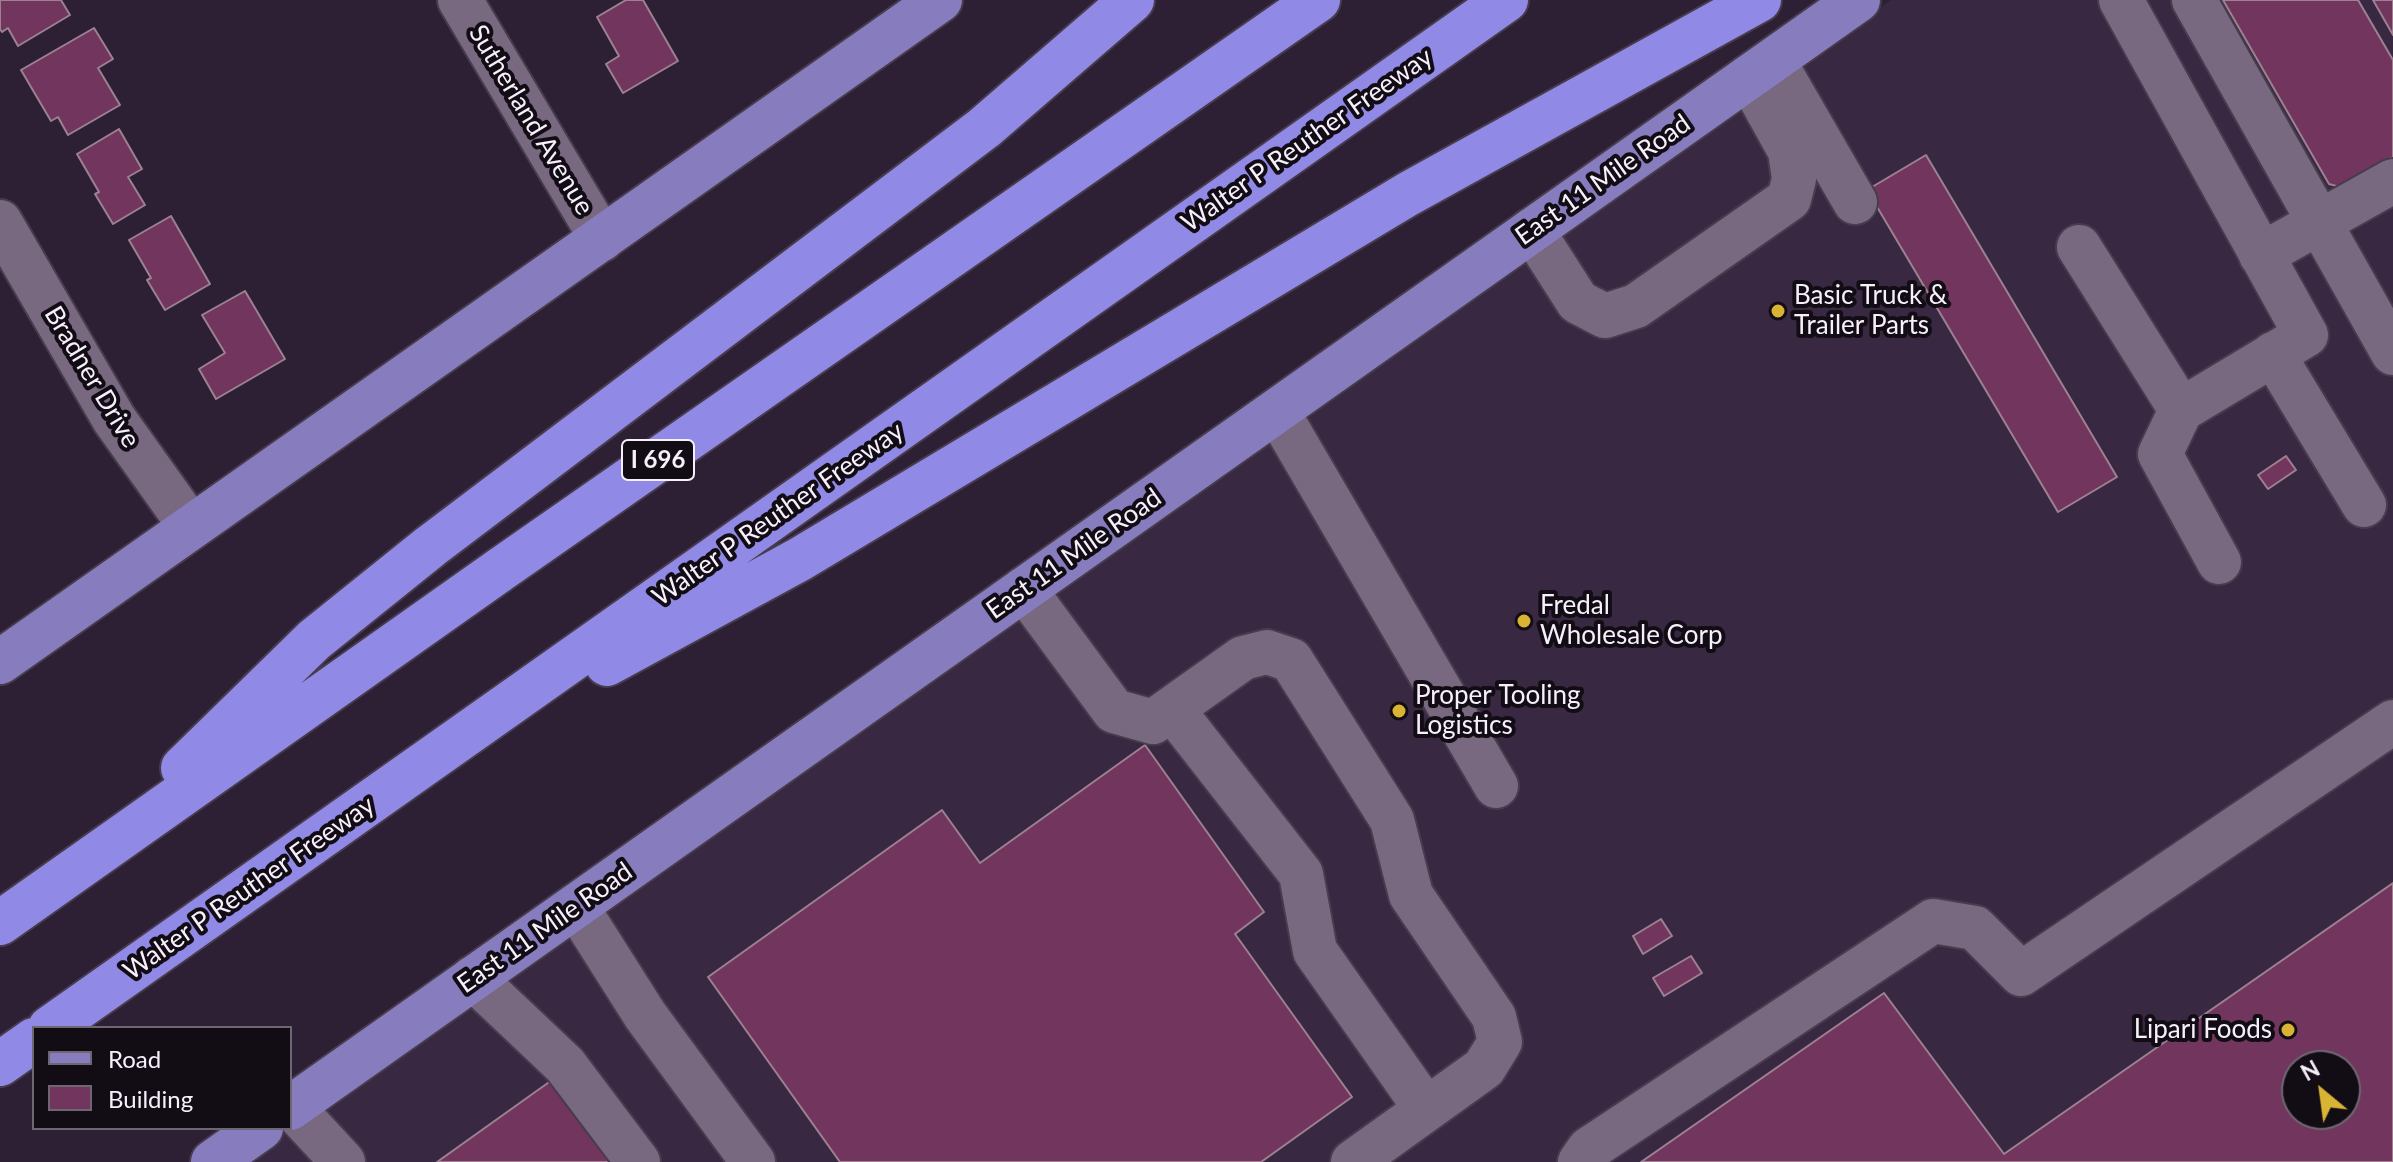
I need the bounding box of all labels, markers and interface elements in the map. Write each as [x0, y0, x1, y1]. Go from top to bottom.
street label: Sutherland Avenue [462, 19, 600, 221]
street label: Walter P Reuther Freeway [1175, 41, 1439, 239]
street label: East 11 Mile Road [1510, 108, 1696, 252]
place label: Basic Truck & Trailer Parts [1794, 280, 1947, 342]
street label: Bradner Drive [38, 301, 146, 453]
marker: Basic Truck & Trailer Parts [1769, 302, 1787, 320]
street label: Walter P Reuther Freeway [646, 415, 910, 613]
road number: I 696 [622, 440, 694, 480]
street label: East 11 Mile Road [981, 482, 1167, 626]
place label: Fredal Wholesale Corp [1540, 590, 1722, 652]
marker: Fredal Wholesale Corp [1515, 612, 1533, 630]
place label: Proper Tooling Logistics [1415, 680, 1581, 742]
marker: Proper Tooling Logistics [1390, 702, 1408, 720]
street label: Walter P Reuther Freeway [117, 789, 381, 987]
street label: East 11 Mile Road [452, 856, 638, 1000]
place label: Lipari Foods [2134, 1014, 2272, 1046]
marker: Lipari Foods [2279, 1021, 2297, 1039]
legend [32, 1026, 292, 1130]
text: Road [108, 1044, 161, 1073]
north arrow [2281, 1050, 2361, 1130]
text: N [2296, 1054, 2324, 1086]
text: Building [108, 1084, 193, 1113]

